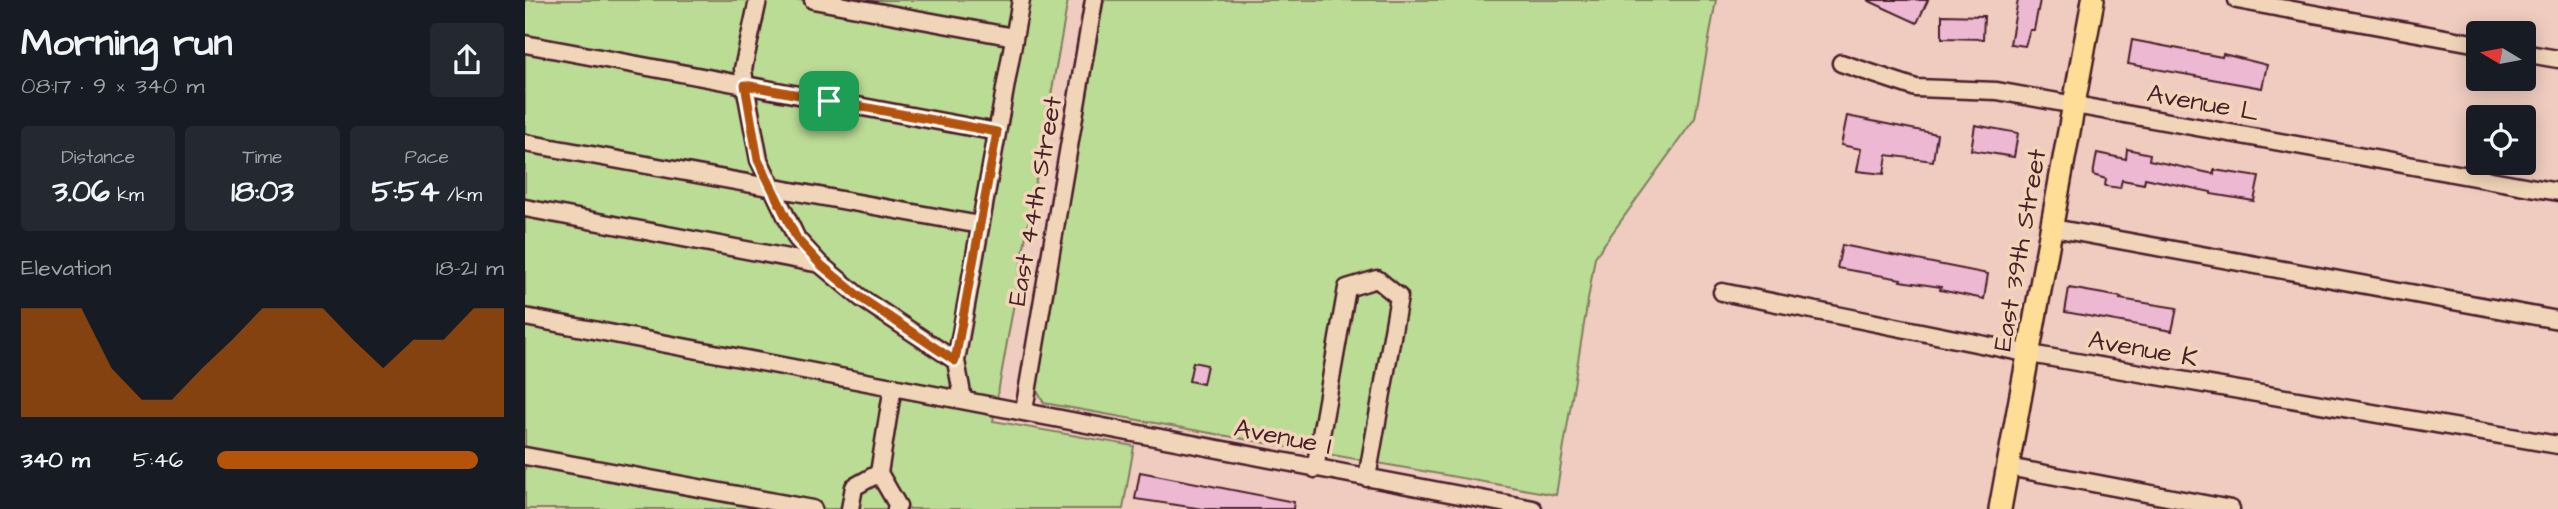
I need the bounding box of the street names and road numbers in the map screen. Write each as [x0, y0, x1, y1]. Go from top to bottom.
street label: Avenue L [2144, 75, 2262, 131]
street label: East 44th Street [999, 93, 1071, 309]
street label: East 39th Street [1985, 146, 2056, 354]
street label: Avenue K [2085, 322, 2201, 376]
street label: Avenue I [1231, 410, 1335, 464]

